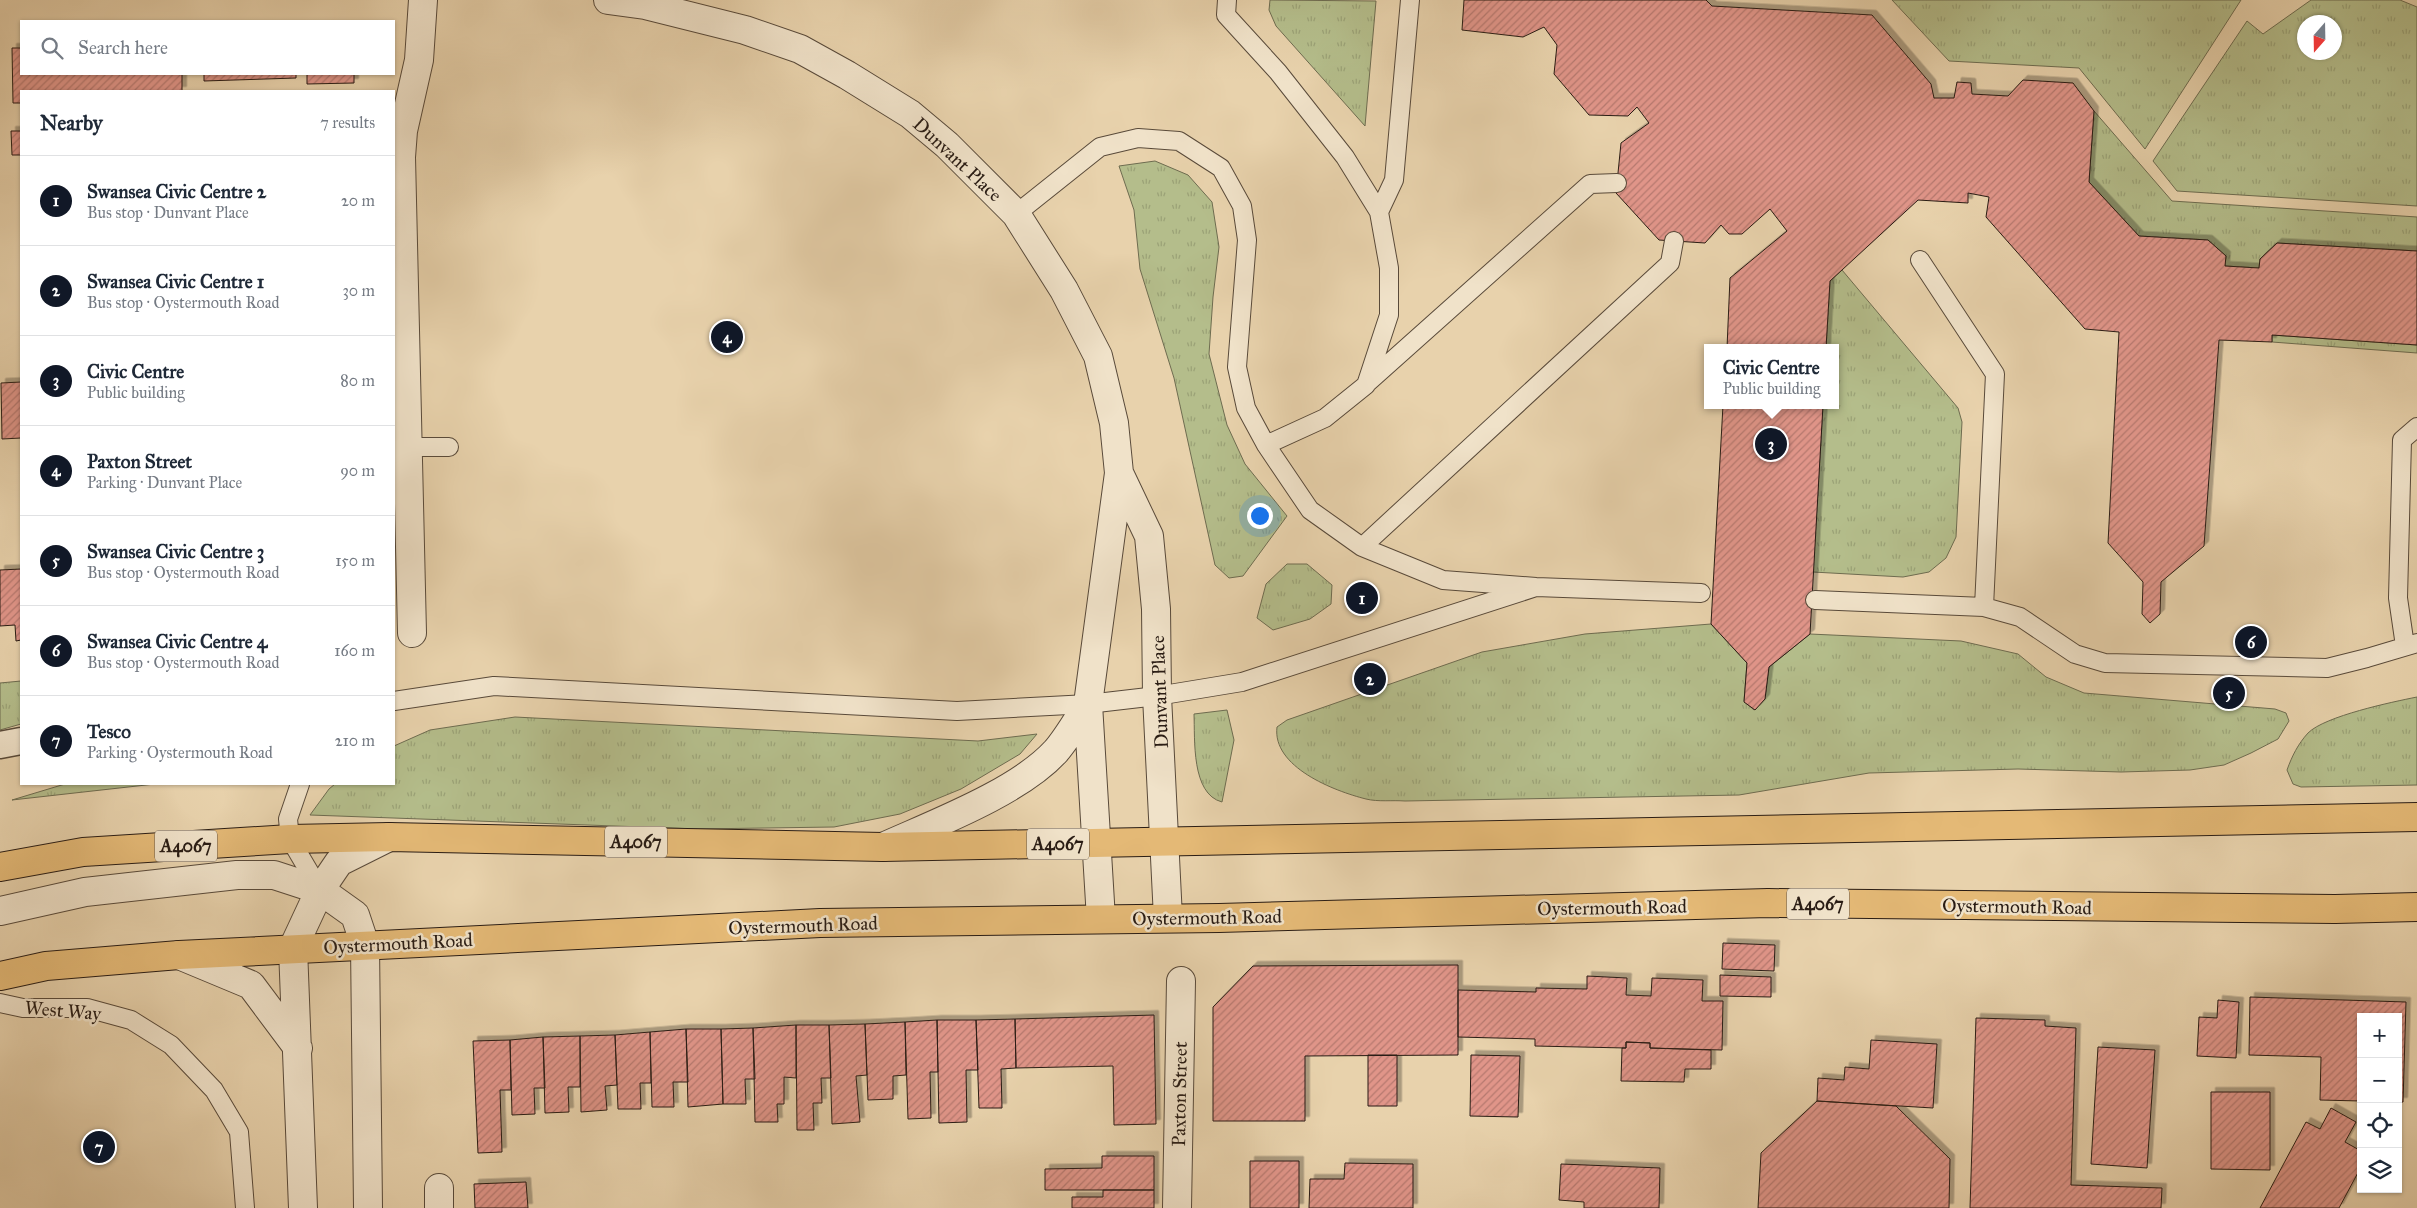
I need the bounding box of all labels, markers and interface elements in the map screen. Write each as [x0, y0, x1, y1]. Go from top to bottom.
north arrow [2297, 15, 2342, 60]
search box [20, 20, 395, 75]
icon: search [38, 34, 66, 62]
text: Search here [78, 36, 168, 59]
text: Nearby [40, 110, 103, 136]
street label: Dunvant Place [908, 112, 1007, 206]
text: 7 results [320, 113, 375, 132]
text: Swansea Civic Centre 2 [87, 180, 266, 203]
text: 1 [53, 191, 59, 210]
text: 20 m [341, 191, 375, 210]
text: Bus stop · Dunvant Place [87, 203, 249, 222]
text: Swansea Civic Centre 1 [87, 270, 264, 293]
text: 2 [52, 281, 60, 300]
text: 30 m [342, 281, 375, 300]
text: Bus stop · Oystermouth Road [87, 293, 280, 312]
pin: 4 [711, 318, 743, 356]
popup [1704, 344, 1839, 409]
text: Civic Centre [1723, 356, 1820, 379]
text: Civic Centre [87, 360, 184, 383]
text: 3 [53, 371, 59, 390]
text: 80 m [340, 371, 375, 390]
text: Public building [1723, 379, 1820, 398]
text: Public building [87, 383, 185, 402]
pin: 3 [1755, 425, 1787, 463]
text: Paxton Street [87, 450, 192, 473]
text: 4 [52, 461, 60, 480]
text: 90 m [340, 461, 375, 480]
text: Parking · Dunvant Place [87, 473, 242, 492]
your location [1247, 503, 1273, 529]
text: Swansea Civic Centre 3 [87, 540, 264, 563]
text: 5 [52, 551, 60, 570]
text: 150 m [335, 551, 375, 570]
text: Bus stop · Oystermouth Road [87, 563, 280, 582]
pin: 1 [1346, 579, 1378, 617]
pin: 6 [2235, 623, 2267, 661]
text: Swansea Civic Centre 4 [87, 630, 267, 653]
street label: Dunvant Place [1146, 635, 1173, 749]
text: 6 [52, 641, 60, 660]
text: 160 m [334, 641, 375, 660]
text: Bus stop · Oystermouth Road [87, 653, 280, 672]
pin: 2 [1354, 660, 1386, 698]
pin: 5 [2213, 674, 2245, 712]
text: Tesco [87, 720, 131, 743]
text: 7 [52, 731, 60, 750]
text: 210 m [335, 731, 375, 750]
text: Parking · Oystermouth Road [87, 743, 273, 762]
road number: A4067 [605, 826, 667, 858]
road number: A4067 [1027, 829, 1089, 860]
road number: A4067 [155, 830, 217, 861]
road number: A4067 [1787, 889, 1849, 920]
street label: Oystermouth Road [1942, 894, 2092, 919]
street label: Oystermouth Road [1537, 895, 1687, 920]
street label: Oystermouth Road [1132, 905, 1282, 930]
street label: Oystermouth Road [728, 911, 879, 940]
street label: Oystermouth Road [323, 928, 474, 959]
street label: West Way [24, 996, 103, 1025]
map controls [2357, 1013, 2402, 1193]
button: + [2357, 1013, 2402, 1058]
street label: Paxton Street [1167, 1041, 1192, 1147]
button: − [2357, 1058, 2402, 1103]
button: locate [2357, 1103, 2402, 1148]
pin: 7 [83, 1128, 115, 1166]
button: layers [2357, 1148, 2402, 1193]

